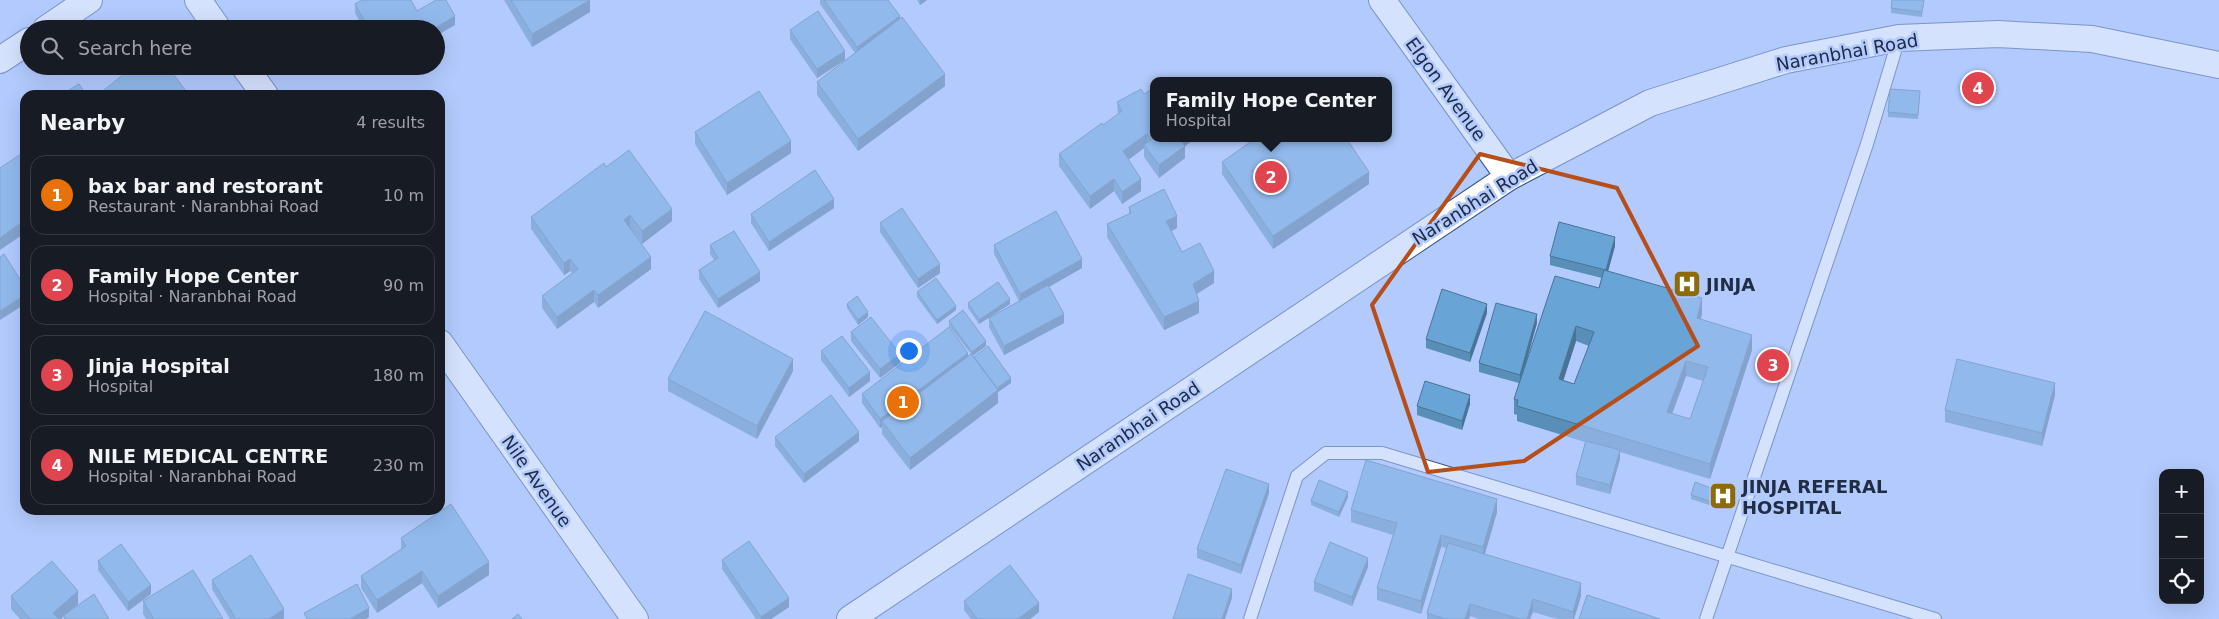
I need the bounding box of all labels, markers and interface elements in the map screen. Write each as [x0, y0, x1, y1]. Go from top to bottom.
search box [20, 20, 445, 75]
street label: Naranbhai Road [1774, 29, 1920, 75]
street label: Elgon Avenue [1401, 33, 1491, 145]
icon: search [38, 34, 66, 62]
text: Search here [78, 37, 192, 59]
pin: 4 [1962, 69, 1994, 107]
popup [1150, 77, 1392, 142]
text: Family Hope Center [1166, 89, 1376, 111]
text: Nearby [40, 111, 125, 135]
text: Hospital [1166, 111, 1231, 130]
text: 4 results [356, 113, 425, 132]
street label: Naranbhai Road [1408, 155, 1542, 249]
pin: 2 [1255, 158, 1287, 196]
text: bax bar and restorant [88, 175, 323, 197]
text: 1 [51, 186, 63, 205]
text: 10 m [383, 186, 424, 205]
text: Restaurant · Naranbhai Road [88, 197, 319, 216]
text: Family Hope Center [88, 265, 298, 287]
hospital icon: JINJA [1672, 269, 1702, 299]
place label: JINJA [1704, 274, 1755, 295]
text: 2 [51, 276, 63, 295]
text: 90 m [383, 276, 424, 295]
text: Hospital · Naranbhai Road [88, 287, 297, 306]
your location [896, 338, 922, 364]
pin: 3 [1757, 346, 1789, 384]
text: Jinja Hospital [88, 355, 230, 377]
text: 3 [51, 366, 63, 385]
text: 180 m [373, 366, 424, 385]
text: Hospital [88, 377, 153, 396]
street label: Naranbhai Road [1072, 377, 1204, 475]
pin: 1 [887, 383, 919, 421]
street label: Nile Avenue [498, 431, 576, 531]
text: NILE MEDICAL CENTRE [88, 445, 328, 467]
text: 4 [51, 456, 63, 475]
text: 230 m [373, 456, 424, 475]
text: Hospital · Naranbhai Road [88, 467, 297, 486]
map controls [2159, 469, 2204, 604]
button: + [2159, 469, 2204, 514]
place label: JINJA REFERAL HOSPITAL [1740, 476, 1887, 518]
hospital icon: JINJA REFERAL HOSPITAL [1708, 481, 1738, 511]
button: − [2159, 514, 2204, 559]
button: locate [2159, 559, 2204, 604]

